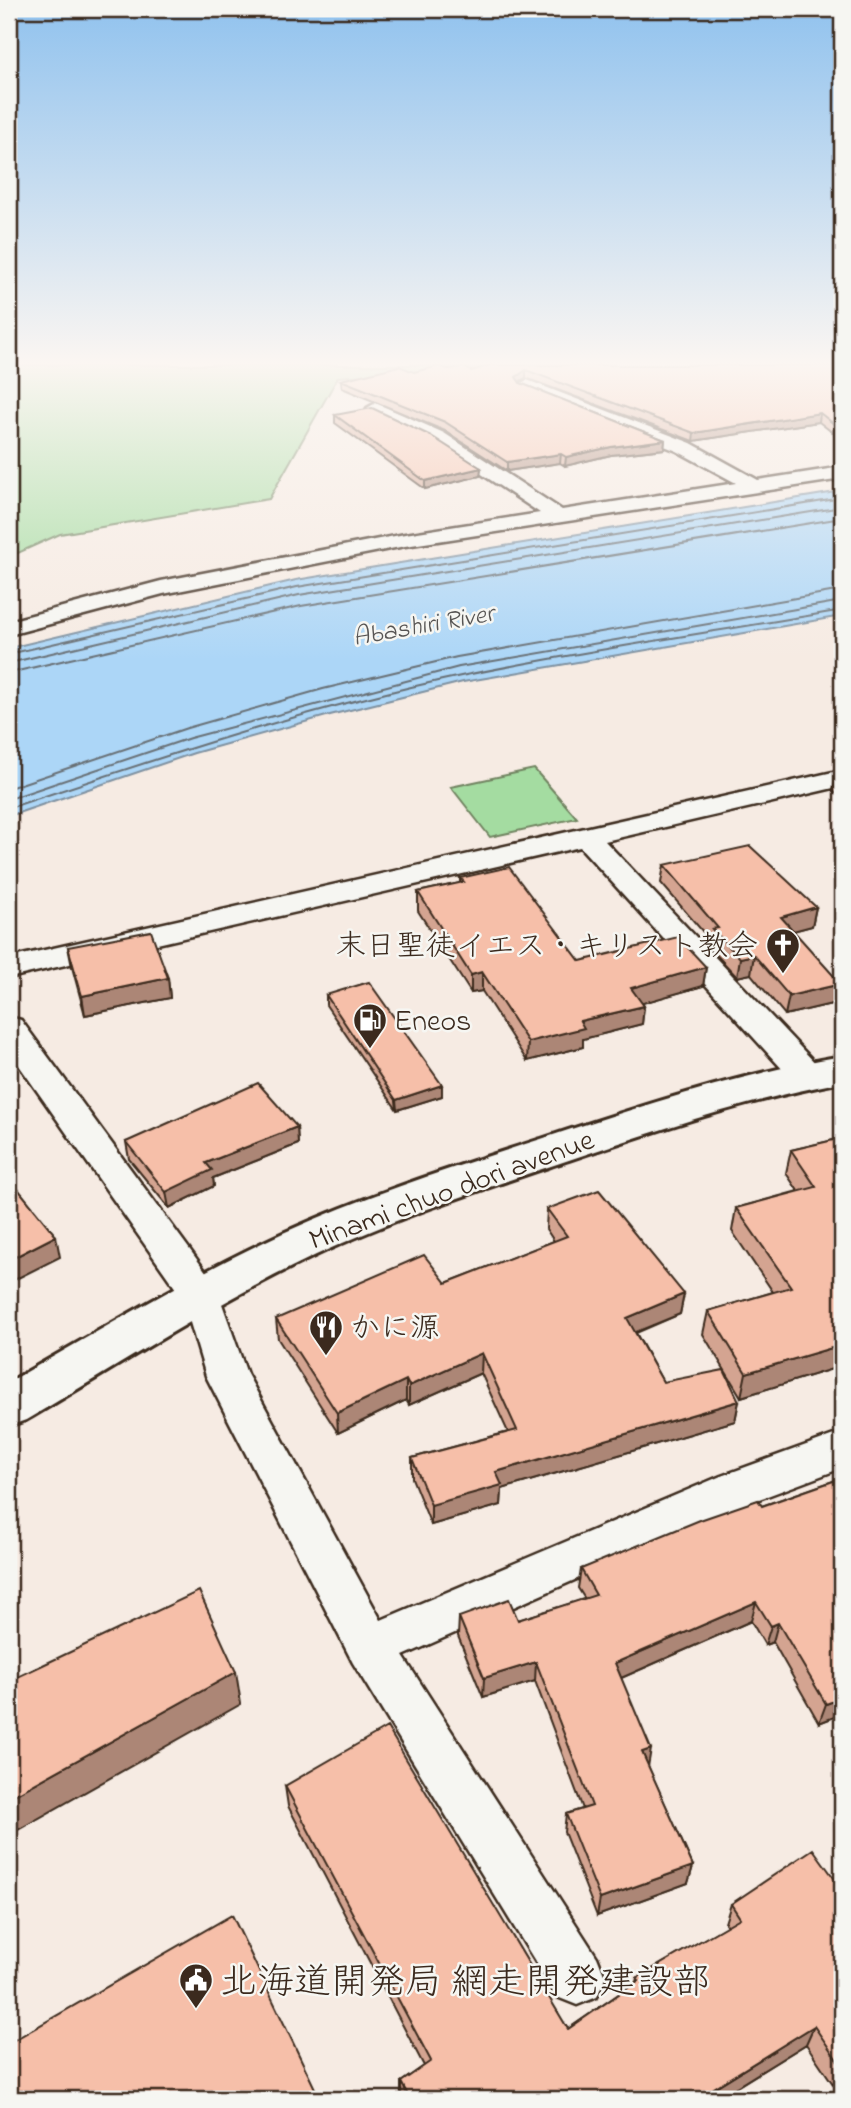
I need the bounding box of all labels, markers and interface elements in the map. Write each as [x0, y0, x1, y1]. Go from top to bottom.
water label: Abashiri River [350, 595, 500, 658]
place label: 末日聖徒イエス・キリスト教会 [336, 926, 758, 970]
church icon: 末日聖徒イエス・キリスト教会 [764, 926, 802, 975]
fuel station icon: Eneos [351, 1001, 389, 1050]
place label: Eneos [394, 1001, 471, 1045]
street label: Minami chuo dori avenue [303, 1120, 601, 1264]
restaurant icon: かに源 [307, 1308, 345, 1357]
place label: かに源 [350, 1308, 440, 1352]
place label: 北海道開発局 網走開発建設部 [220, 1957, 710, 2011]
public building icon: 北海道開発局 網走開発建設部 [177, 1961, 215, 2010]

